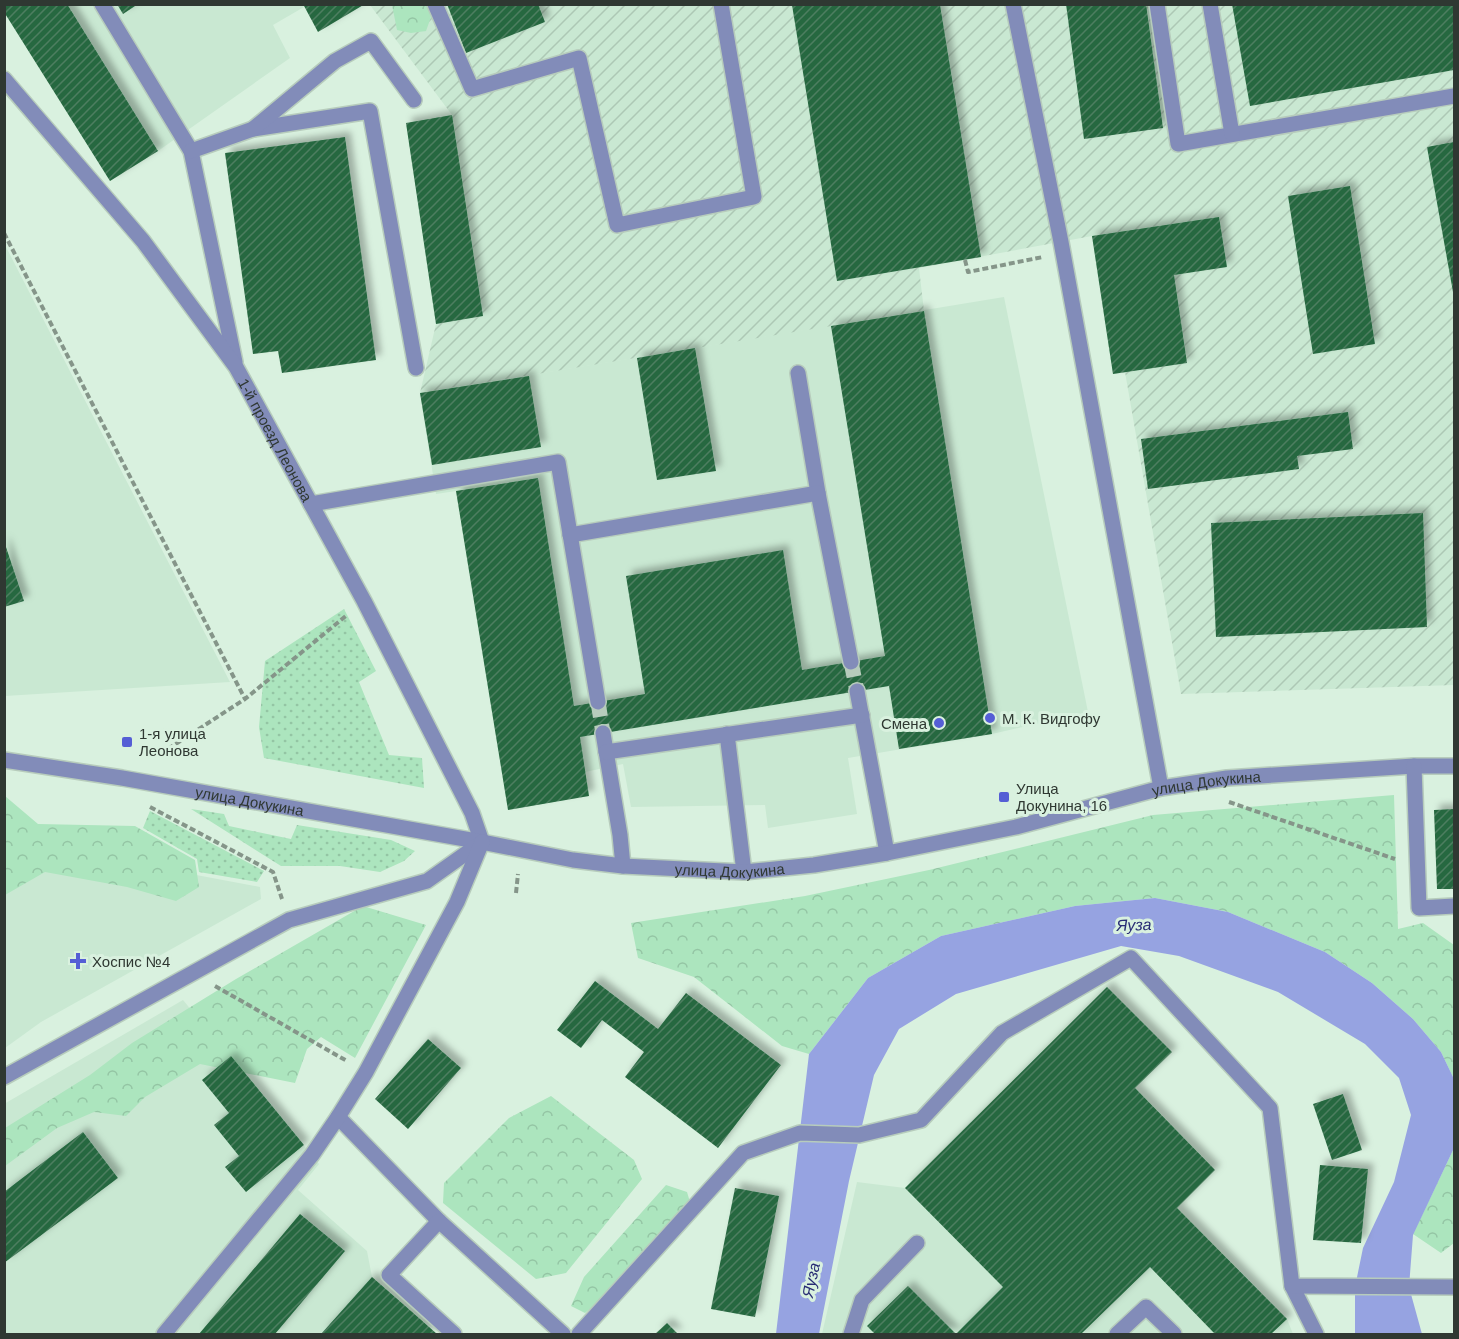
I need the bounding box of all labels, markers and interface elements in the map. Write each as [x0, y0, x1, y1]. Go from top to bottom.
street label: 1-й проезд Леонова [235, 375, 317, 505]
place label: М. К. Видгофу [1002, 710, 1101, 727]
marker: М. К. Видгофу [983, 711, 997, 725]
place label: Смена [881, 715, 928, 732]
marker: Смена [932, 716, 946, 730]
place label: 1-я улица Леонова [139, 725, 207, 759]
marker: 1-я улица Леонова [120, 735, 134, 749]
street label: улица Докукина [1150, 767, 1262, 799]
place label: Улица Докунина, 16 [1016, 780, 1107, 814]
street label: улица Докукина [194, 783, 306, 819]
marker: Улица Докунина, 16 [997, 790, 1011, 804]
street label: улица Докукина [674, 859, 786, 881]
water label: Яуза [1115, 916, 1152, 934]
marker: Хоспис №4 [69, 952, 87, 970]
place label: Хоспис №4 [92, 953, 170, 970]
water label: Яуза [799, 1261, 823, 1300]

